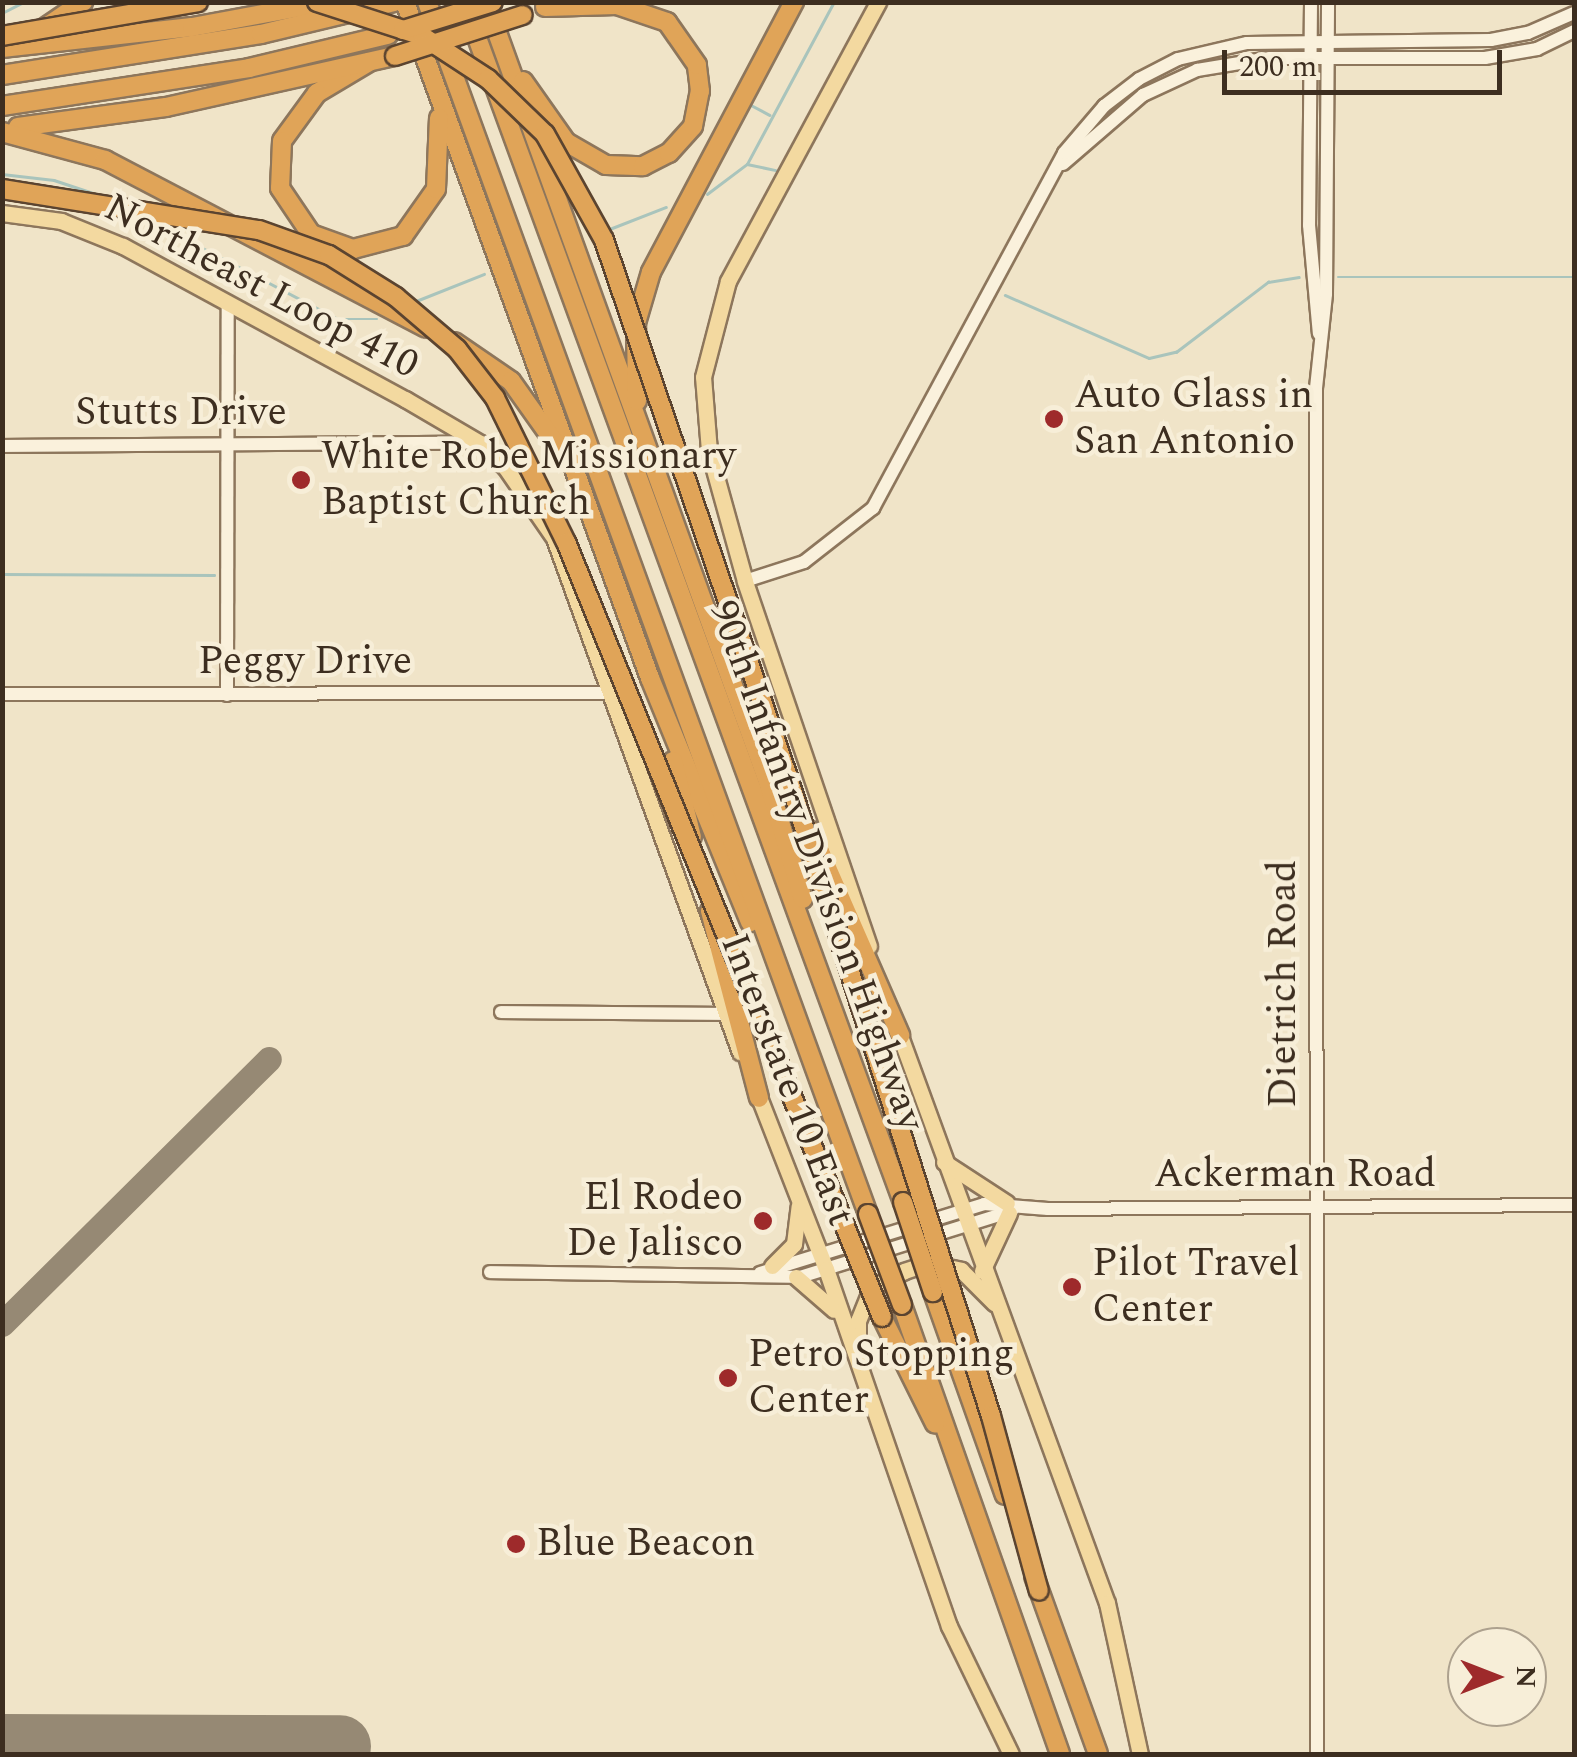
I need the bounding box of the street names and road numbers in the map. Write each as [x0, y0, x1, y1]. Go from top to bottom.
street label: Northeast Loop 410 [96, 184, 426, 390]
street label: Stutts Drive [75, 389, 287, 437]
street label: 90th Infantry Division Highway [698, 595, 934, 1137]
street label: Peggy Drive [198, 638, 412, 686]
street label: Dietrich Road [1260, 860, 1308, 1108]
street label: Interstate 10 East [709, 927, 865, 1233]
street label: Ackerman Road [1154, 1151, 1436, 1199]

